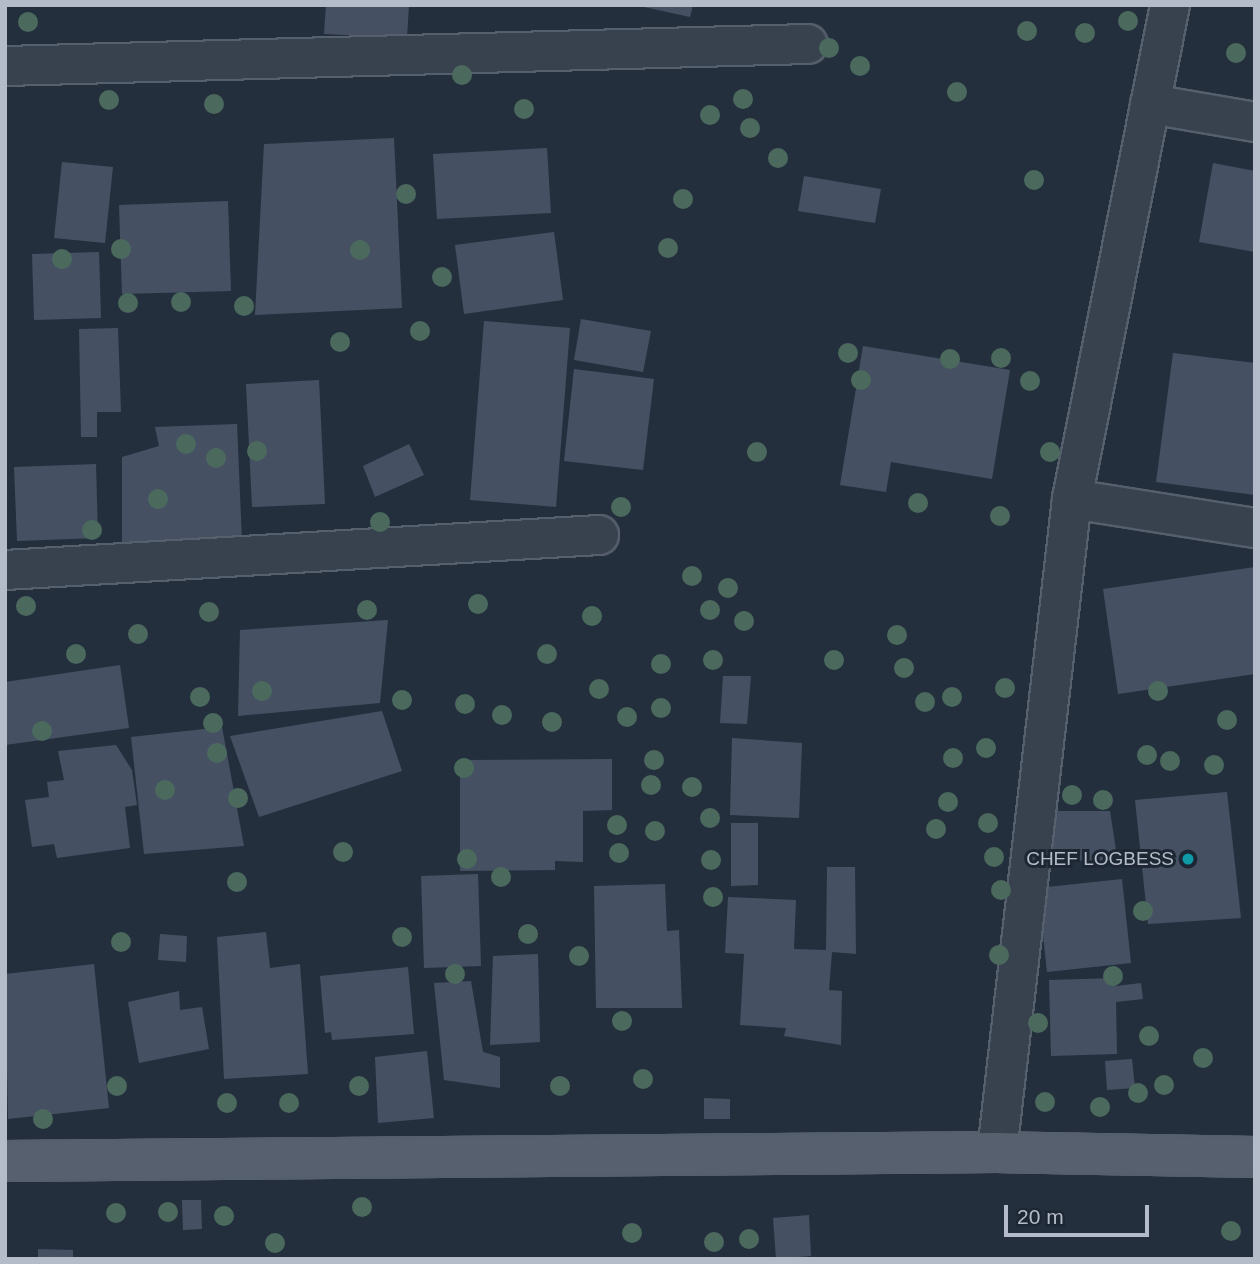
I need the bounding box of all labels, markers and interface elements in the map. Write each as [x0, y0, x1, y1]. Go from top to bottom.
place label: CHEF LOGBESS [1026, 848, 1174, 870]
marker: CHEF LOGBESS [1180, 851, 1196, 867]
scale bar [1008, 1190, 1153, 1234]
text: 20 m [1017, 1205, 1064, 1228]

